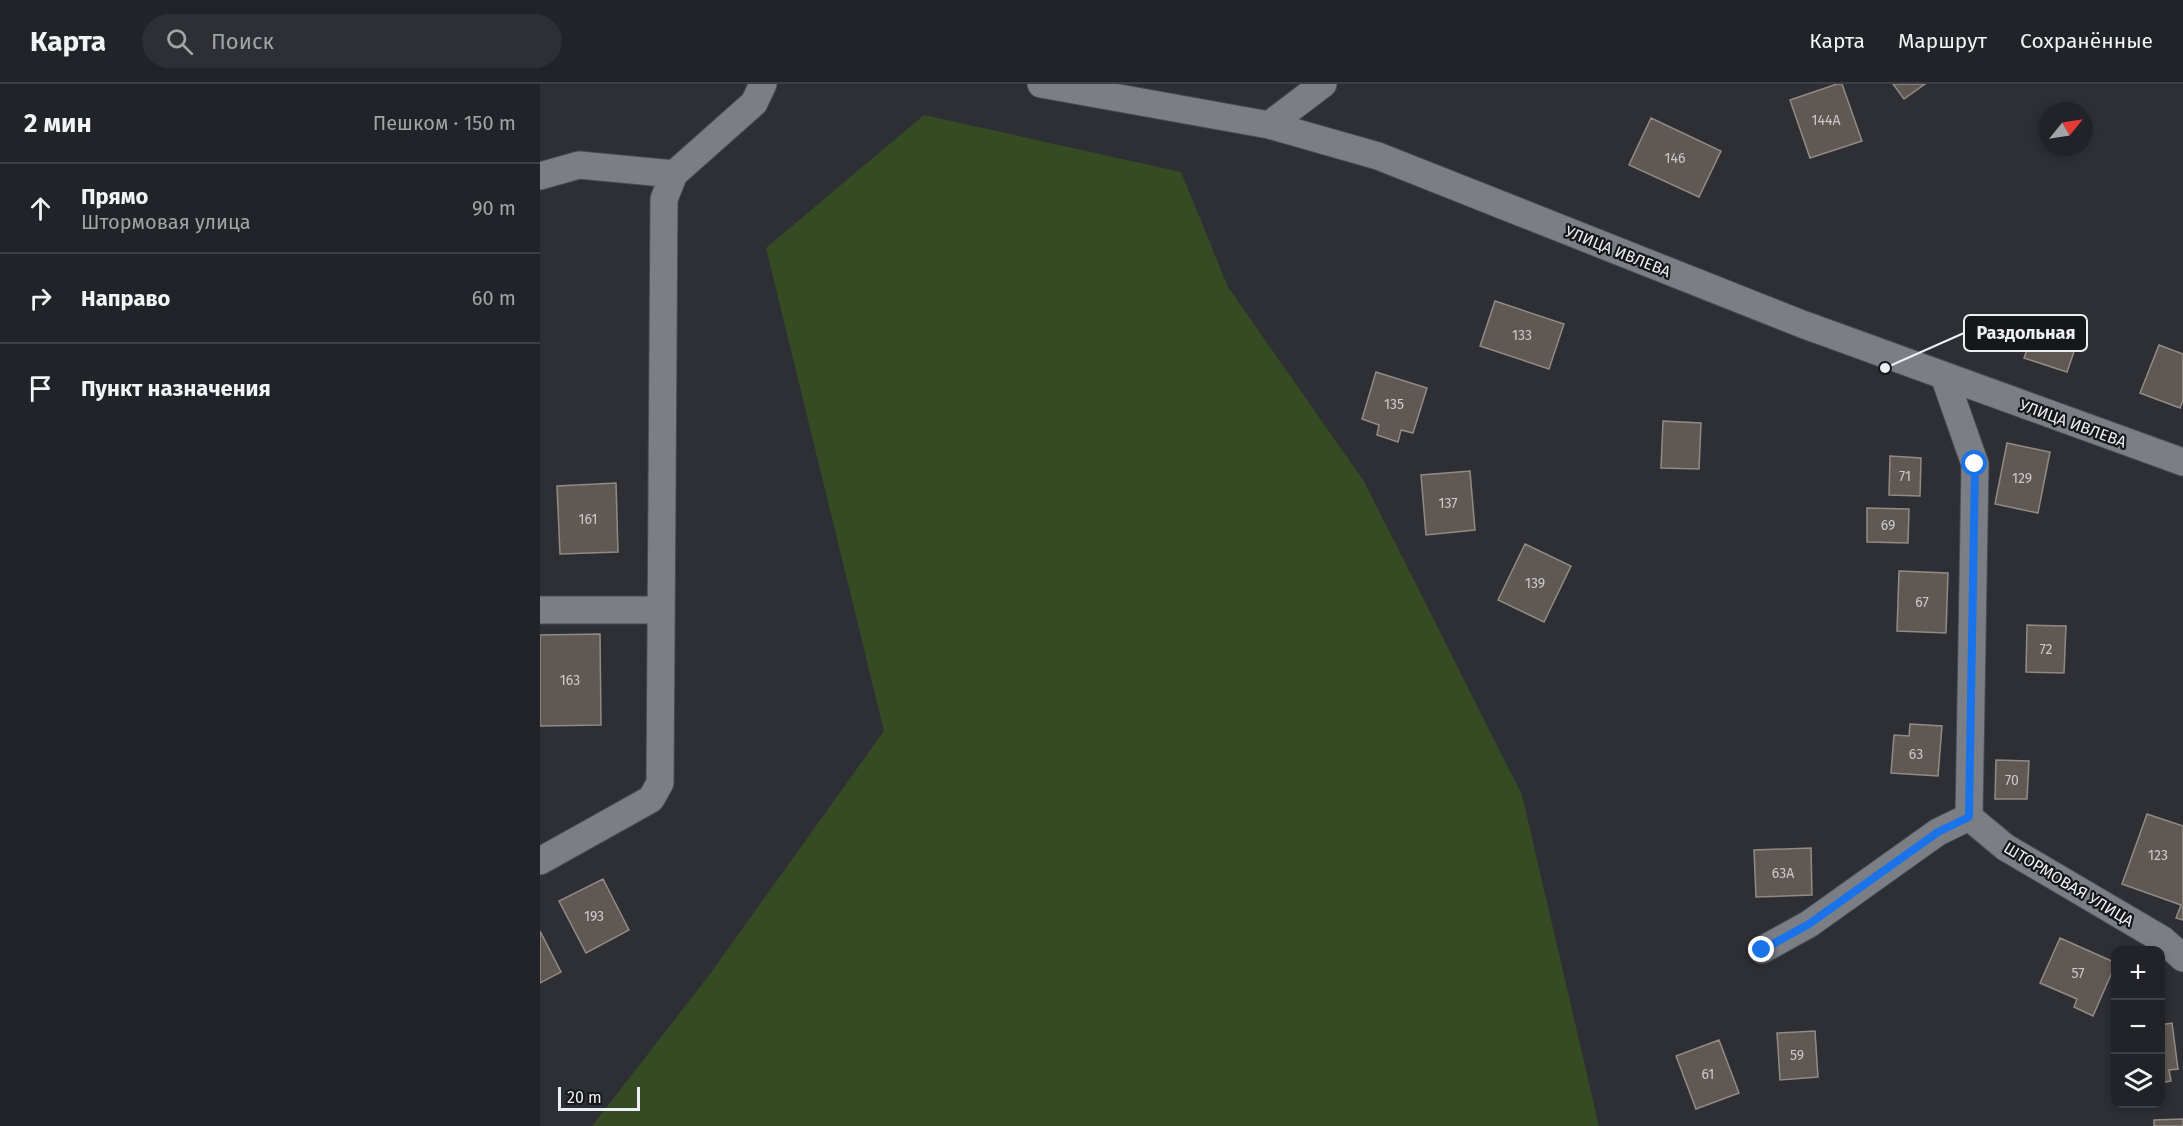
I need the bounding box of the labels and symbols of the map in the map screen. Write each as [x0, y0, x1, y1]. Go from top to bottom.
north arrow [2039, 102, 2093, 156]
house number: 144А [1812, 112, 1840, 129]
house number: 146 [1665, 150, 1685, 167]
street label: УЛИЦА ИВЛЕВА [1562, 222, 1674, 282]
callout: Раздольная [1964, 315, 2087, 351]
text: Раздольная [1977, 322, 2075, 344]
house number: 133 [1512, 327, 1532, 344]
street label: УЛИЦА ИВЛЕВА [2017, 395, 2130, 452]
house number: 135 [1384, 396, 1404, 413]
route start [1961, 450, 1987, 476]
house number: 71 [1899, 468, 1911, 485]
house number: 129 [2012, 470, 2032, 487]
house number: 137 [1438, 495, 1458, 512]
house number: 161 [579, 511, 597, 528]
house number: 69 [1881, 517, 1895, 534]
house number: 139 [1525, 575, 1545, 592]
house number: 67 [1915, 594, 1929, 611]
house number: 72 [2040, 641, 2053, 658]
house number: 163 [560, 672, 580, 689]
house number: 63 [1909, 746, 1923, 763]
house number: 70 [2005, 772, 2019, 789]
street label: ШТОРМОВАЯ УЛИЦА [2000, 838, 2138, 931]
house number: 123 [2148, 847, 2168, 864]
house number: 63А [1772, 865, 1794, 882]
house number: 193 [584, 908, 604, 925]
route end [1748, 936, 1774, 962]
house number: 57 [2072, 965, 2084, 982]
house number: 59 [1790, 1047, 1804, 1064]
house number: 61 [1702, 1066, 1714, 1083]
scale bar [558, 1084, 640, 1112]

